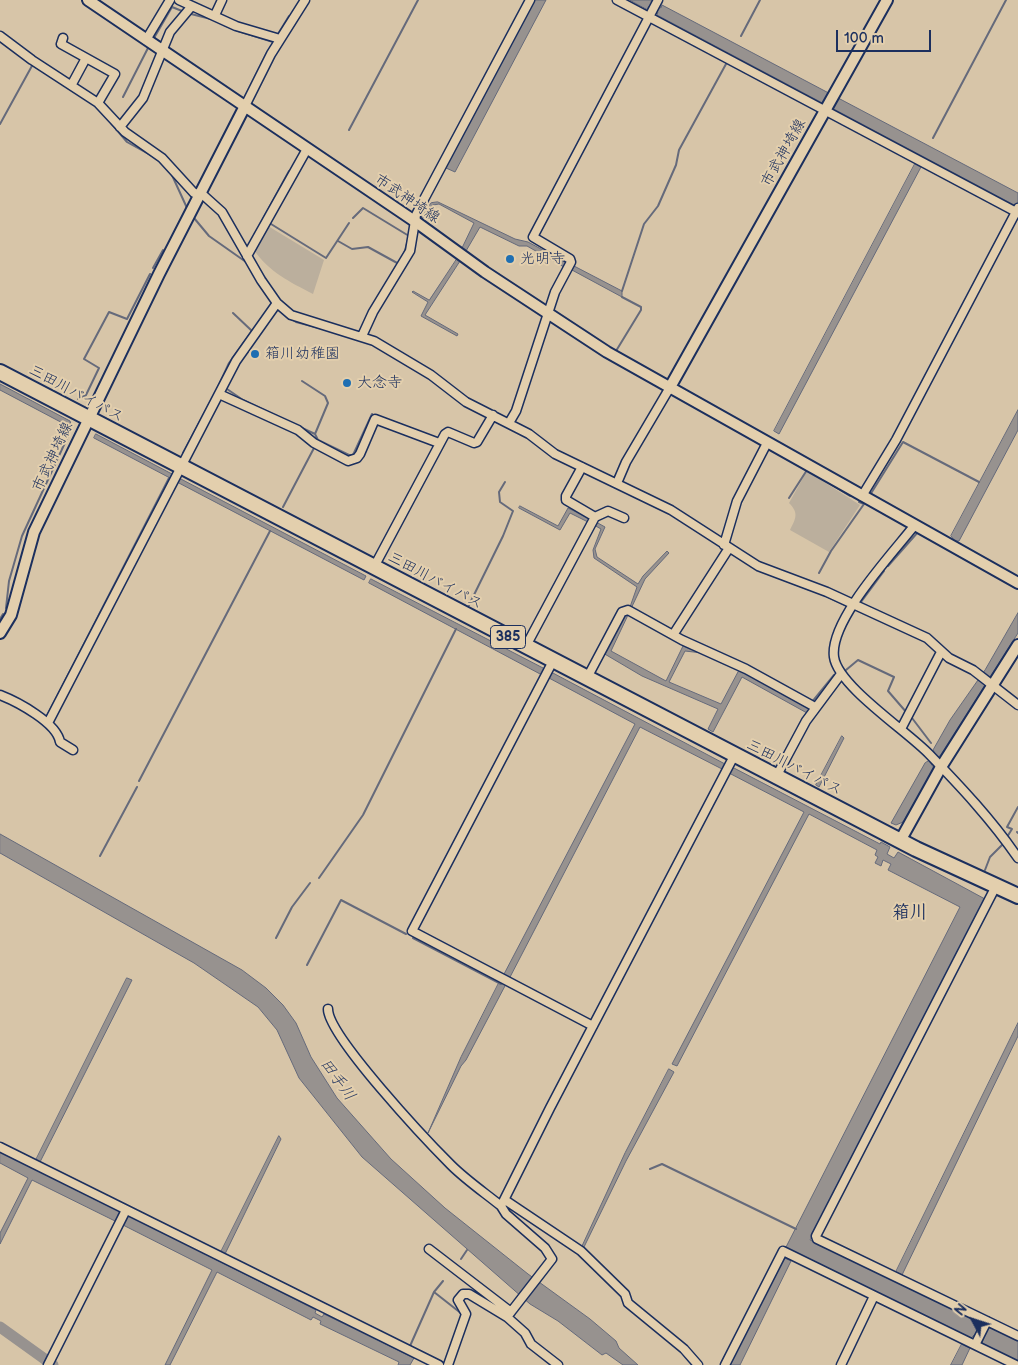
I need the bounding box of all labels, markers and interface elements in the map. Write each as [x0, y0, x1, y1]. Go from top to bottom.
scale bar [838, 20, 933, 52]
text: 100 m [844, 29, 884, 48]
street label: 市武神埼線 [758, 116, 810, 190]
street label: 市武神埼線 [371, 171, 443, 227]
place label: 光明寺 [520, 250, 565, 268]
marker: 光明寺 [504, 253, 516, 265]
place label: 箱川幼稚園 [265, 345, 340, 363]
marker: 箱川幼稚園 [249, 348, 261, 360]
street label: 三田川バイパス [25, 361, 127, 427]
place label: 大念寺 [357, 374, 402, 392]
marker: 大念寺 [341, 377, 353, 389]
street label: 市武神埼線 [29, 419, 77, 495]
street label: 三田川バイパス [384, 548, 486, 614]
road number: 385 [490, 626, 526, 649]
street label: 三田川バイパス [743, 736, 845, 800]
district label: 箱川 [892, 902, 928, 924]
water label: 田手川 [315, 1055, 359, 1105]
north arrow [948, 1295, 998, 1345]
text: N [951, 1301, 971, 1320]

